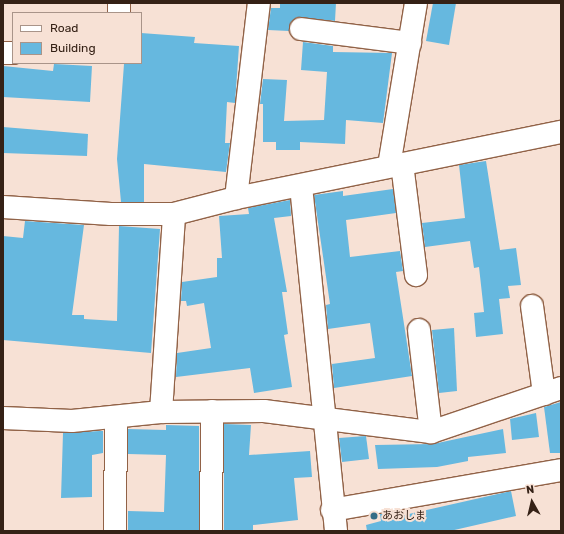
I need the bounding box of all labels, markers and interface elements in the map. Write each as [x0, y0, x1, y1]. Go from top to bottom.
legend [12, 12, 142, 64]
text: Road [50, 21, 78, 35]
text: Building [50, 41, 96, 55]
north arrow [512, 482, 552, 522]
text: N [525, 483, 535, 497]
place label: あおしま [382, 509, 426, 523]
marker: あおしま [369, 511, 379, 521]

